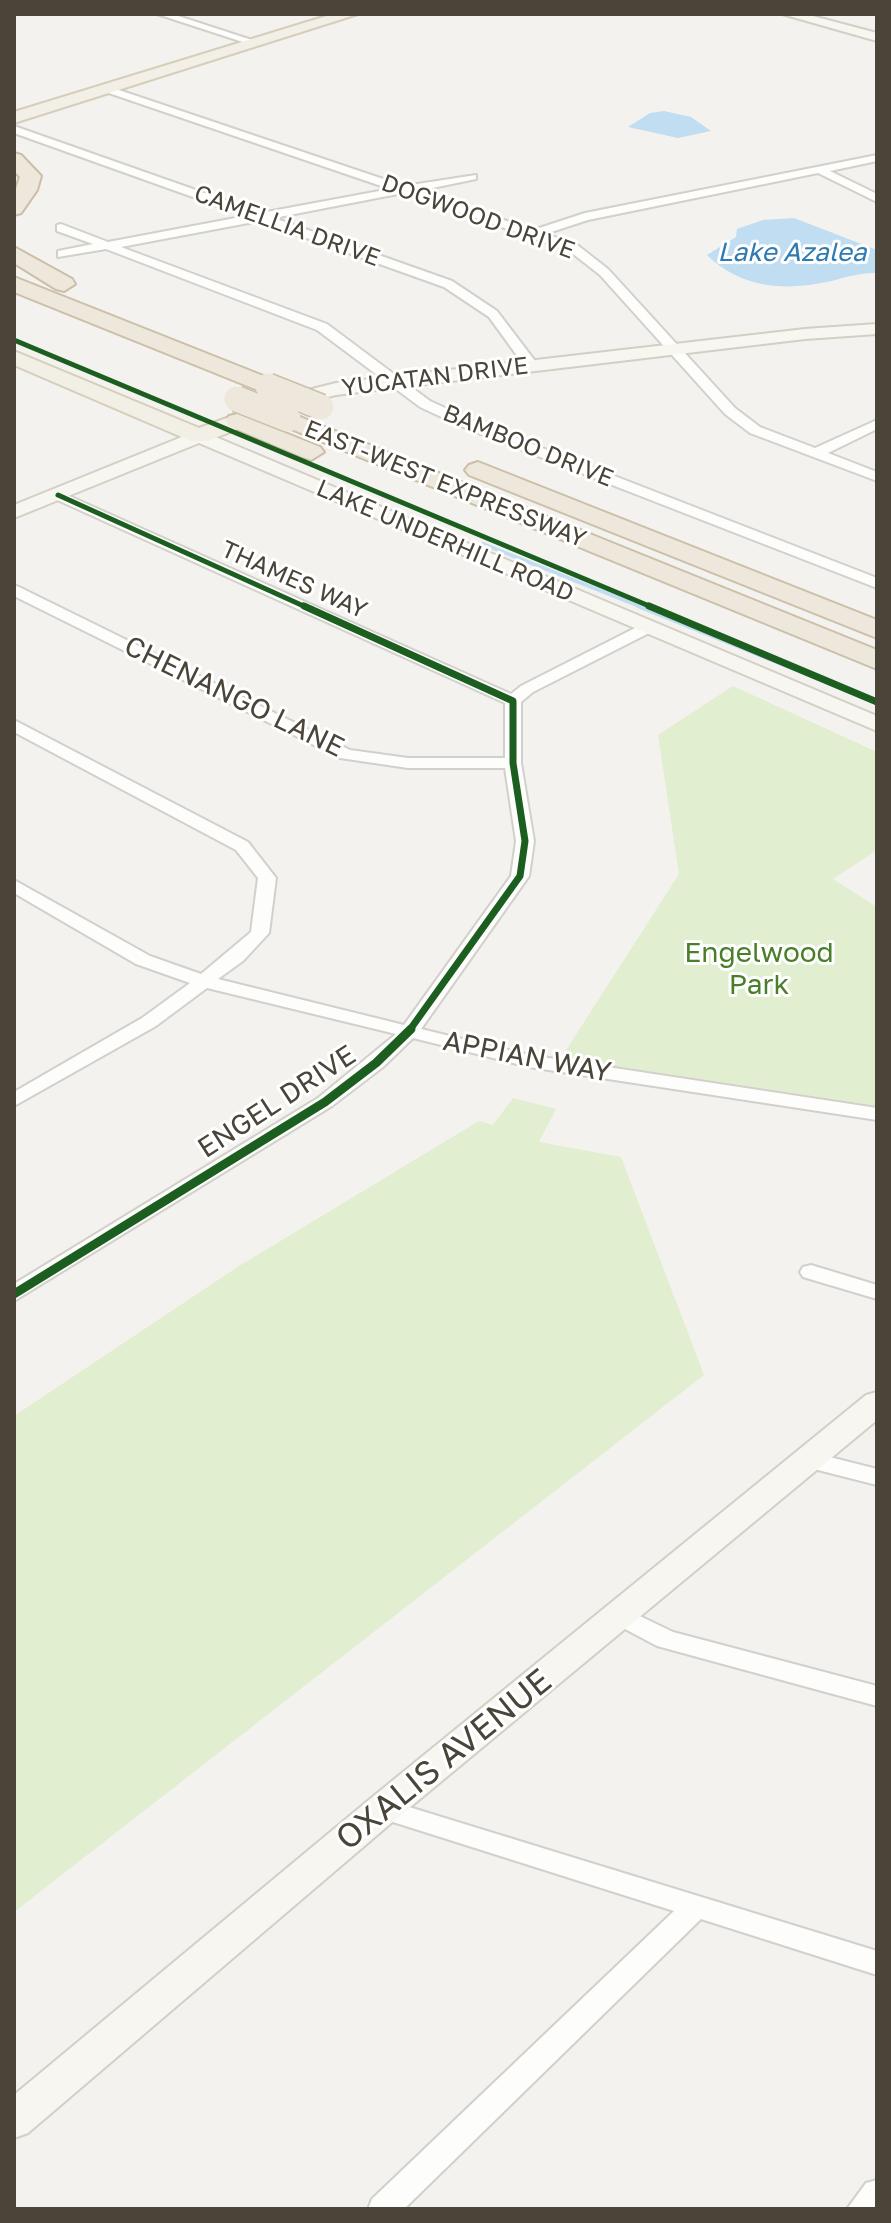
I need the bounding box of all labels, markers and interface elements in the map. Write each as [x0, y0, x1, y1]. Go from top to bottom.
street label: DOGWOOD DRIVE [377, 169, 579, 265]
street label: CAMELLIA DRIVE [190, 179, 384, 273]
water label: Lake Azalea [718, 237, 866, 269]
street label: YUCATAN DRIVE [340, 351, 530, 403]
street label: BAMBOO DRIVE [439, 399, 617, 493]
street label: EAST-WEST EXPRESSWAY [300, 414, 590, 554]
street label: LAKE UNDERHILL ROAD [312, 474, 578, 608]
street label: THAMES WAY [217, 535, 371, 625]
street label: CHENANGO LANE [119, 629, 349, 765]
park label: Engelwood Park [684, 936, 834, 1002]
street label: APPIAN WAY [440, 1024, 614, 1090]
street label: ENGEL DRIVE [192, 1039, 362, 1165]
street label: OXALIS AVENUE [328, 1661, 560, 1859]

